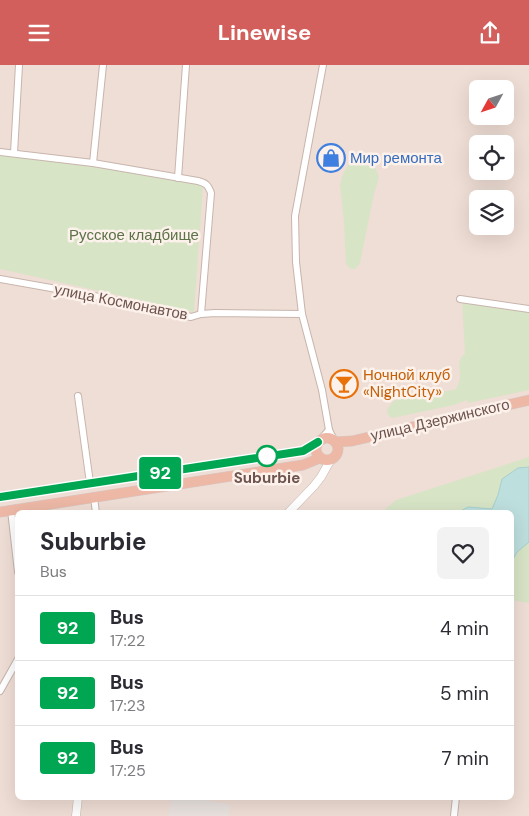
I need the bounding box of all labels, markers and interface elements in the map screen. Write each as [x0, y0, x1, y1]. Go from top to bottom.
text: Linewise [218, 18, 311, 47]
icon: menu [25, 19, 53, 47]
icon: share [476, 19, 504, 47]
north arrow [469, 80, 514, 125]
map controls [469, 80, 514, 235]
button: locate [469, 135, 514, 180]
shop icon: Мир ремонта [316, 143, 346, 173]
place label: Мир ремонта [350, 148, 443, 168]
button: layers [469, 190, 514, 235]
park label: Русское кладбище [69, 225, 199, 245]
street label: улица Космонавтов [52, 279, 190, 325]
place label: Ночной клуб «NightCity» [363, 365, 450, 402]
bar icon: Ночной клуб «NightCity» [329, 369, 359, 399]
street label: улица Дзержинского [369, 394, 511, 446]
marker: Suburbie [256, 445, 278, 467]
line badge: 92 [138, 457, 182, 489]
text: 92 [149, 461, 171, 485]
place label: Suburbie [234, 468, 300, 488]
text: Suburbie [40, 526, 146, 557]
button: heart [437, 527, 489, 579]
text: Bus [40, 561, 67, 582]
text: Bus [110, 605, 144, 630]
text: 92 [57, 616, 78, 640]
text: 4 min [440, 616, 489, 641]
text: 17:22 [110, 630, 145, 651]
text: Bus [110, 670, 144, 695]
text: 92 [57, 681, 78, 705]
text: 5 min [440, 681, 489, 706]
text: 17:23 [110, 695, 145, 716]
text: Bus [110, 735, 144, 760]
text: 92 [57, 746, 78, 770]
text: 7 min [441, 746, 489, 771]
text: 17:25 [110, 760, 146, 781]

